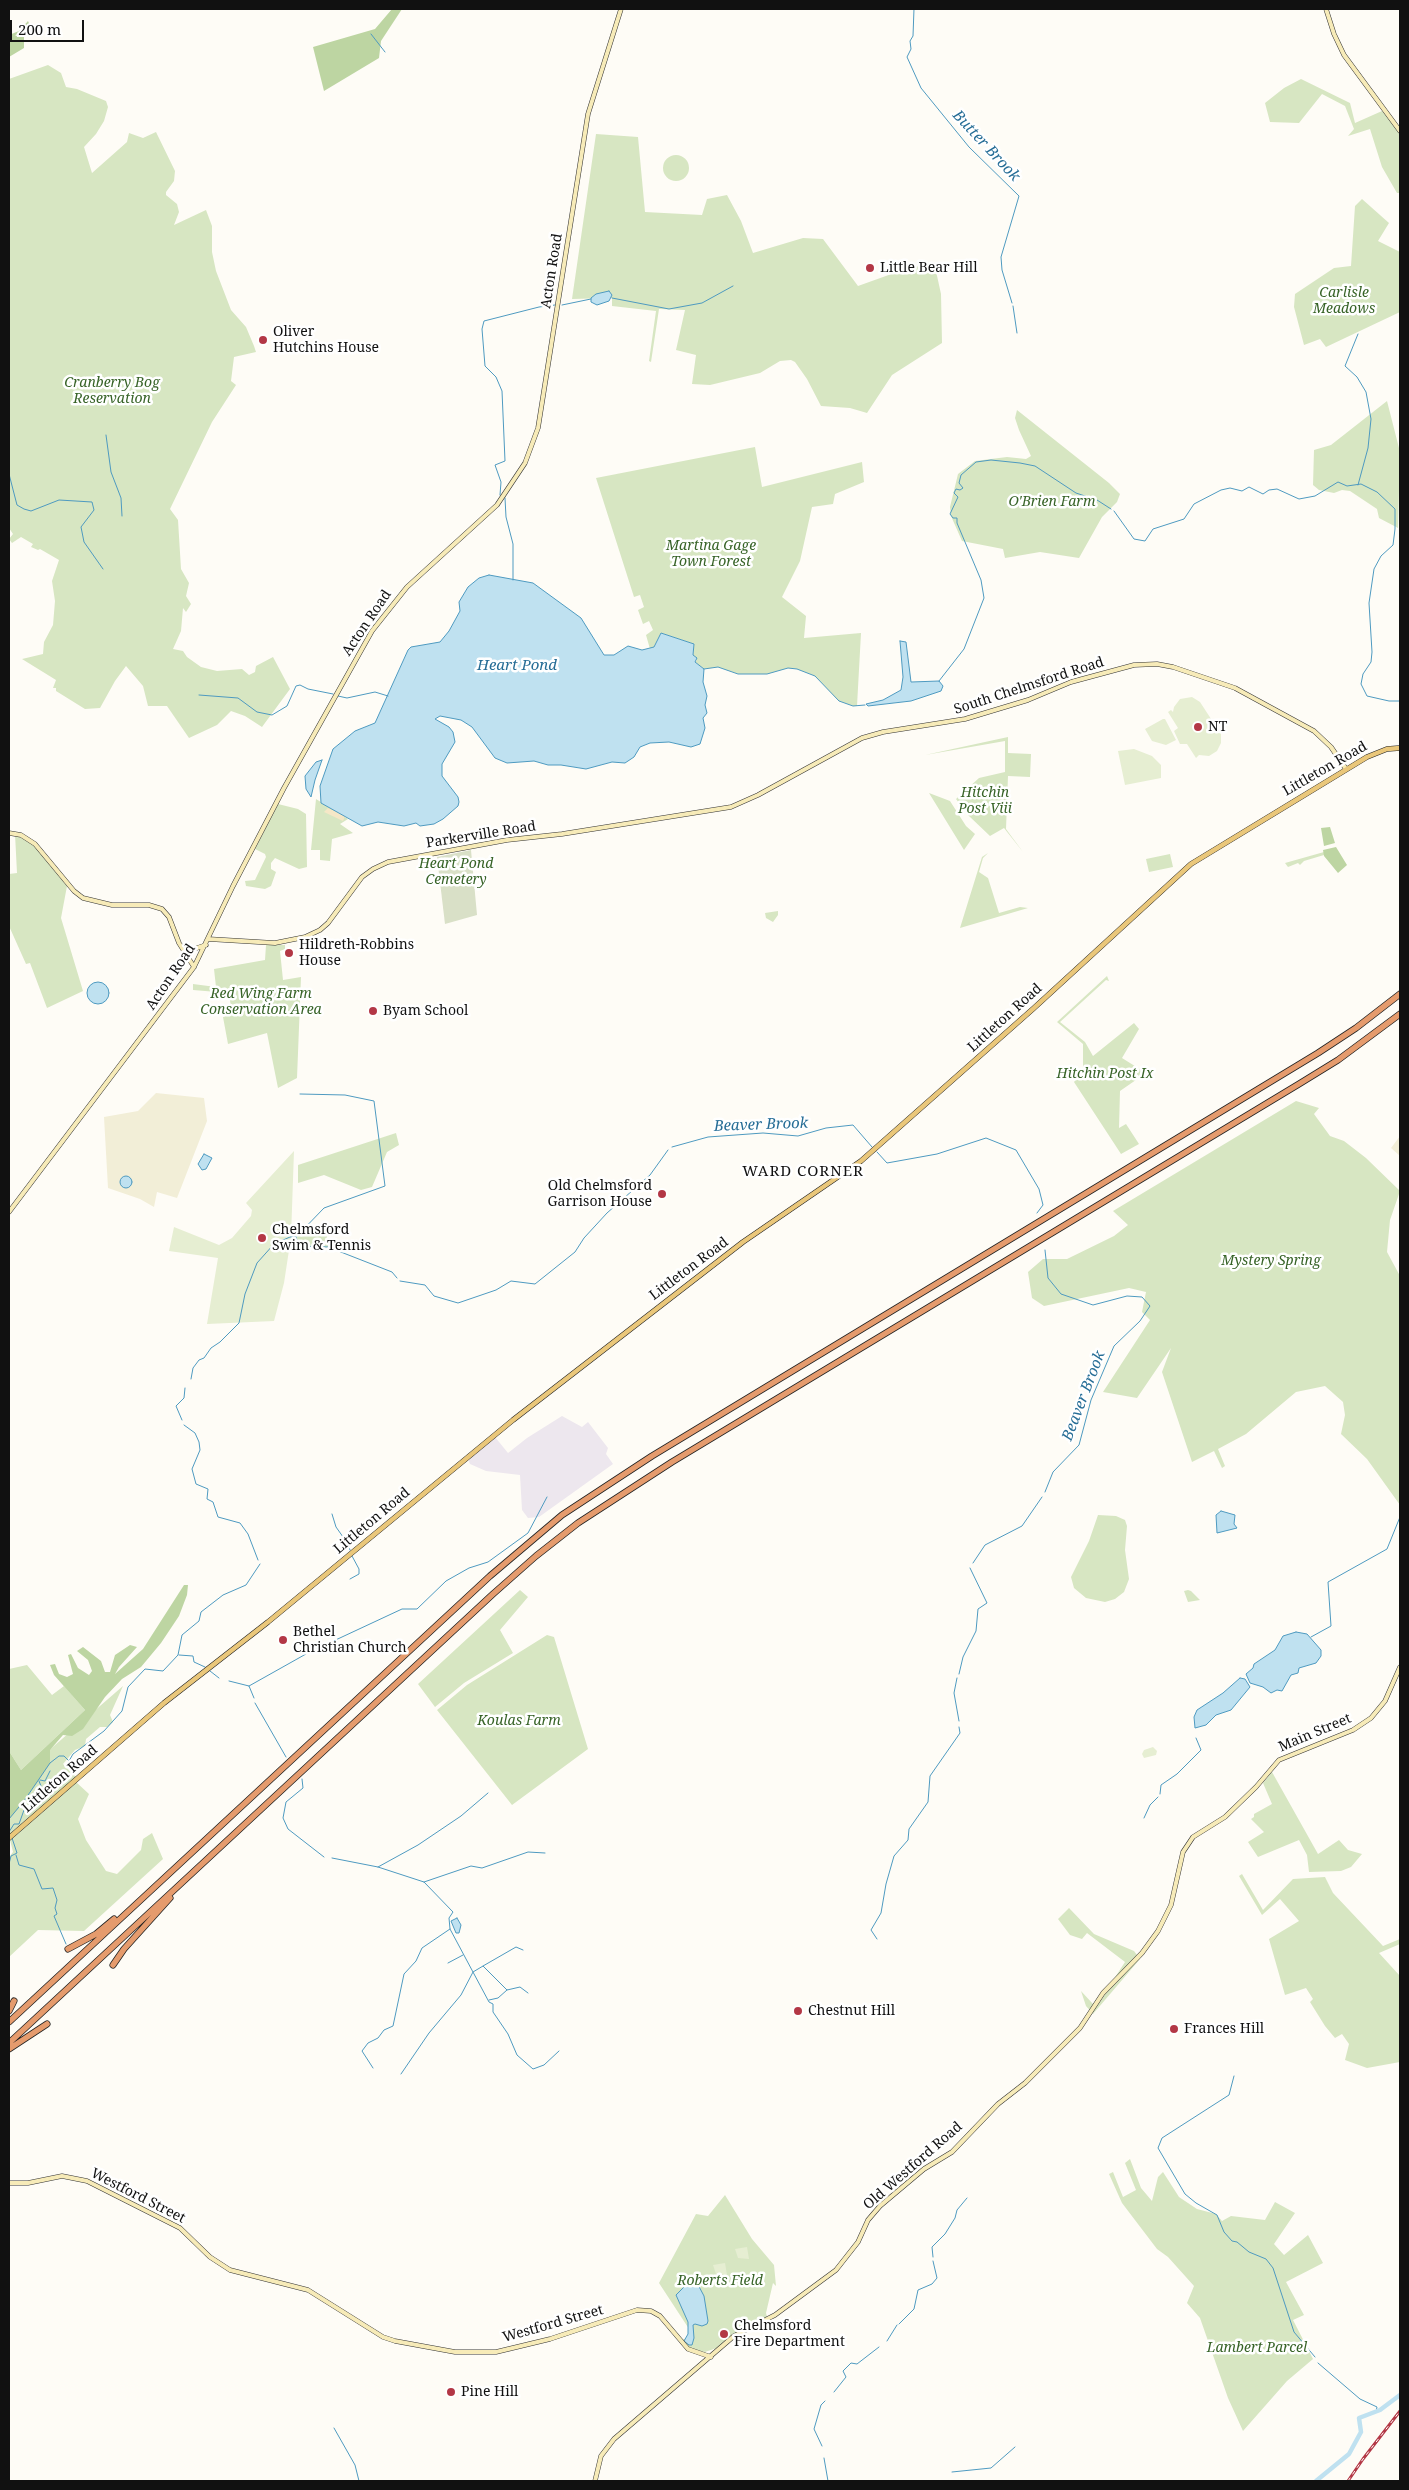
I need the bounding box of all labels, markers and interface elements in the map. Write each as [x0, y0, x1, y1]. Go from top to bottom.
scale bar [12, 10, 86, 42]
text: 200 m [18, 19, 61, 39]
water label: Butter Brook [949, 107, 1023, 185]
street label: Acton Road [538, 232, 566, 310]
place label: Little Bear Hill [880, 260, 978, 276]
marker: Little Bear Hill [864, 262, 876, 274]
park label: Carlisle Meadows [1313, 285, 1375, 318]
place label: Oliver Hutchins House [273, 324, 379, 357]
marker: Oliver Hutchins House [257, 334, 269, 346]
park label: Cranberry Bog Reservation [64, 375, 160, 408]
park label: O'Brien Farm [1009, 494, 1095, 510]
park label: Martina Gage Town Forest [666, 538, 756, 570]
street label: Acton Road [339, 587, 395, 659]
street label: South Chelmsford Road [952, 654, 1106, 718]
water label: Heart Pond [477, 657, 557, 675]
place label: NT [1208, 719, 1227, 735]
marker: NT [1192, 721, 1204, 733]
street label: Littleton Road [1280, 738, 1370, 800]
park label: Hitchin Post Viii [958, 785, 1012, 818]
street label: Parkerville Road [425, 818, 537, 852]
park label: Heart Pond Cemetery [419, 856, 493, 889]
place label: Hildreth-Robbins House [299, 937, 414, 970]
street label: Acton Road [143, 941, 199, 1013]
marker: Hildreth-Robbins House [283, 947, 295, 959]
street label: Littleton Road [964, 980, 1046, 1056]
park label: Red Wing Farm Conservation Area [200, 986, 322, 1019]
place label: Byam School [383, 1003, 468, 1019]
marker: Byam School [367, 1005, 379, 1017]
park label: Hitchin Post Ix [1057, 1066, 1153, 1082]
water label: Beaver Brook [713, 1114, 809, 1136]
district label: WARD CORNER [741, 1163, 865, 1181]
place label: Old Chelmsford Garrison House [548, 1178, 652, 1210]
marker: Old Chelmsford Garrison House [656, 1188, 668, 1200]
place label: Chelmsford Swim & Tennis [272, 1222, 371, 1254]
marker: Chelmsford Swim & Tennis [256, 1232, 268, 1244]
street label: Littleton Road [646, 1234, 732, 1304]
park label: Mystery Spring [1221, 1253, 1321, 1269]
water label: Beaver Brook [1059, 1349, 1109, 1443]
street label: Littleton Road [330, 1484, 414, 1558]
place label: Bethel Christian Church [293, 1624, 407, 1656]
marker: Bethel Christian Church [277, 1634, 289, 1646]
street label: Main Street [1276, 1710, 1354, 1756]
park label: Koulas Farm [477, 1713, 561, 1729]
street label: Littleton Road [19, 1742, 101, 1816]
place label: Chestnut Hill [808, 2003, 895, 2019]
marker: Chestnut Hill [792, 2005, 804, 2017]
place label: Frances Hill [1184, 2021, 1264, 2037]
marker: Frances Hill [1168, 2023, 1180, 2035]
street label: Old Westford Road [860, 2119, 966, 2213]
street label: Westford Street [88, 2165, 188, 2227]
park label: Roberts Field [677, 2273, 763, 2289]
street label: Westford Street [501, 2302, 605, 2346]
place label: Chelmsford Fire Department [734, 2318, 845, 2350]
marker: Chelmsford Fire Department [718, 2328, 730, 2340]
park label: Lambert Parcel [1207, 2340, 1307, 2356]
place label: Pine Hill [461, 2384, 518, 2400]
marker: Pine Hill [445, 2386, 457, 2398]

